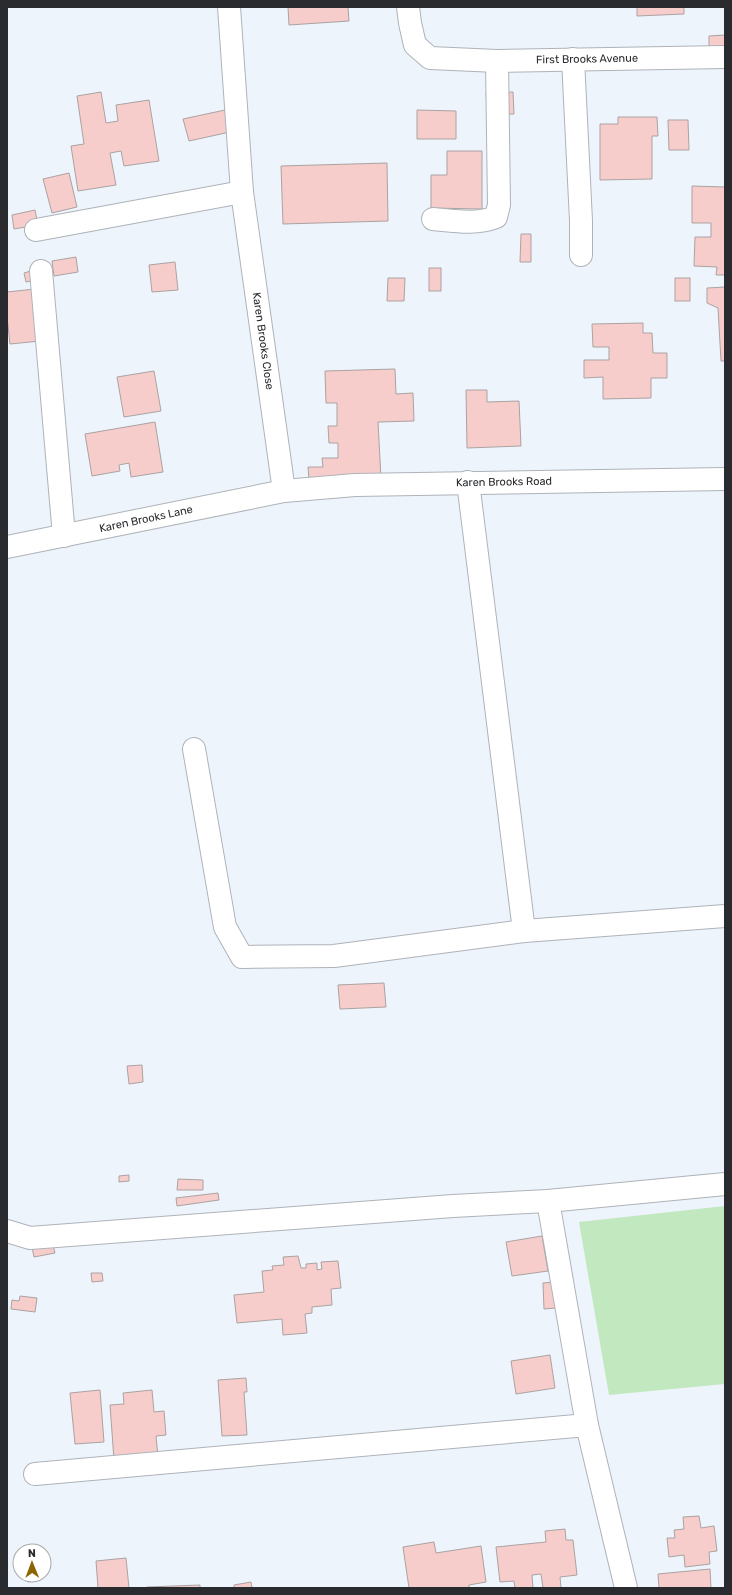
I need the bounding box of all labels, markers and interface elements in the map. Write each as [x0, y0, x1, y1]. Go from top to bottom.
street label: First Brooks Avenue [536, 52, 638, 66]
street label: Karen Brooks Close [250, 291, 276, 391]
street label: Karen Brooks Road [456, 475, 552, 489]
street label: Karen Brooks Lane [98, 503, 194, 535]
north arrow [12, 1543, 52, 1583]
text: N [28, 1547, 36, 1560]

